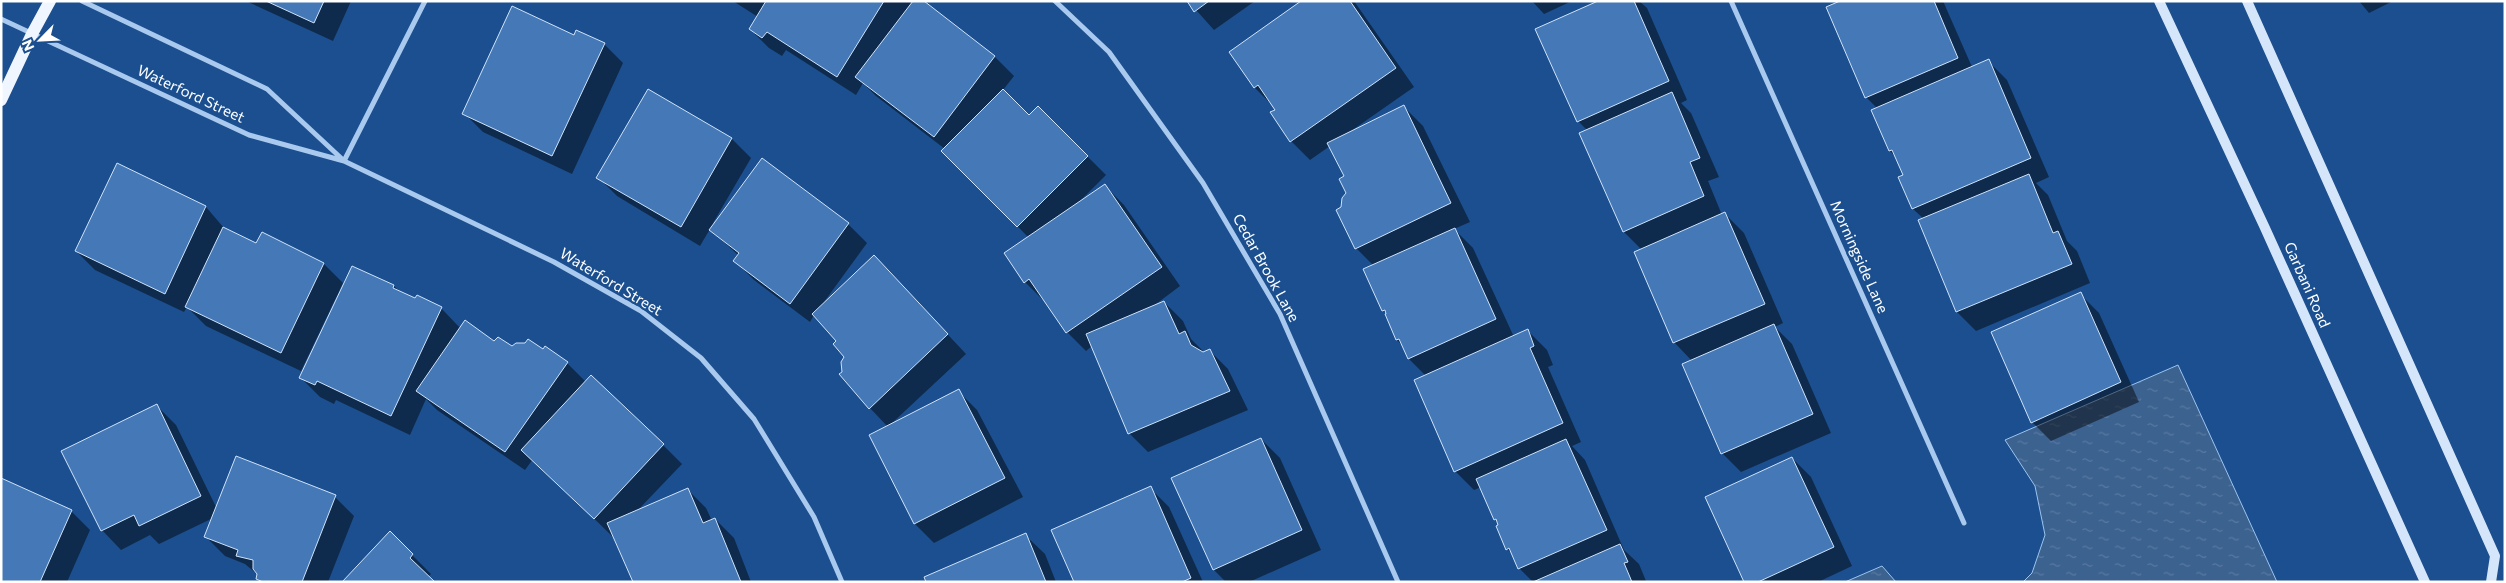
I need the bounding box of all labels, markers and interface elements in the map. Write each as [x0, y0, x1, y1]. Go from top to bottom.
north arrow [15, 15, 65, 65]
text: N [18, 37, 38, 54]
street label: Waterford Street [135, 60, 248, 126]
street label: Morningside Lane [1827, 197, 1893, 316]
street label: Cedar Brook Lane [1230, 210, 1304, 325]
street label: Garbani Road [2281, 239, 2335, 330]
street label: Waterford Street [557, 243, 666, 319]

